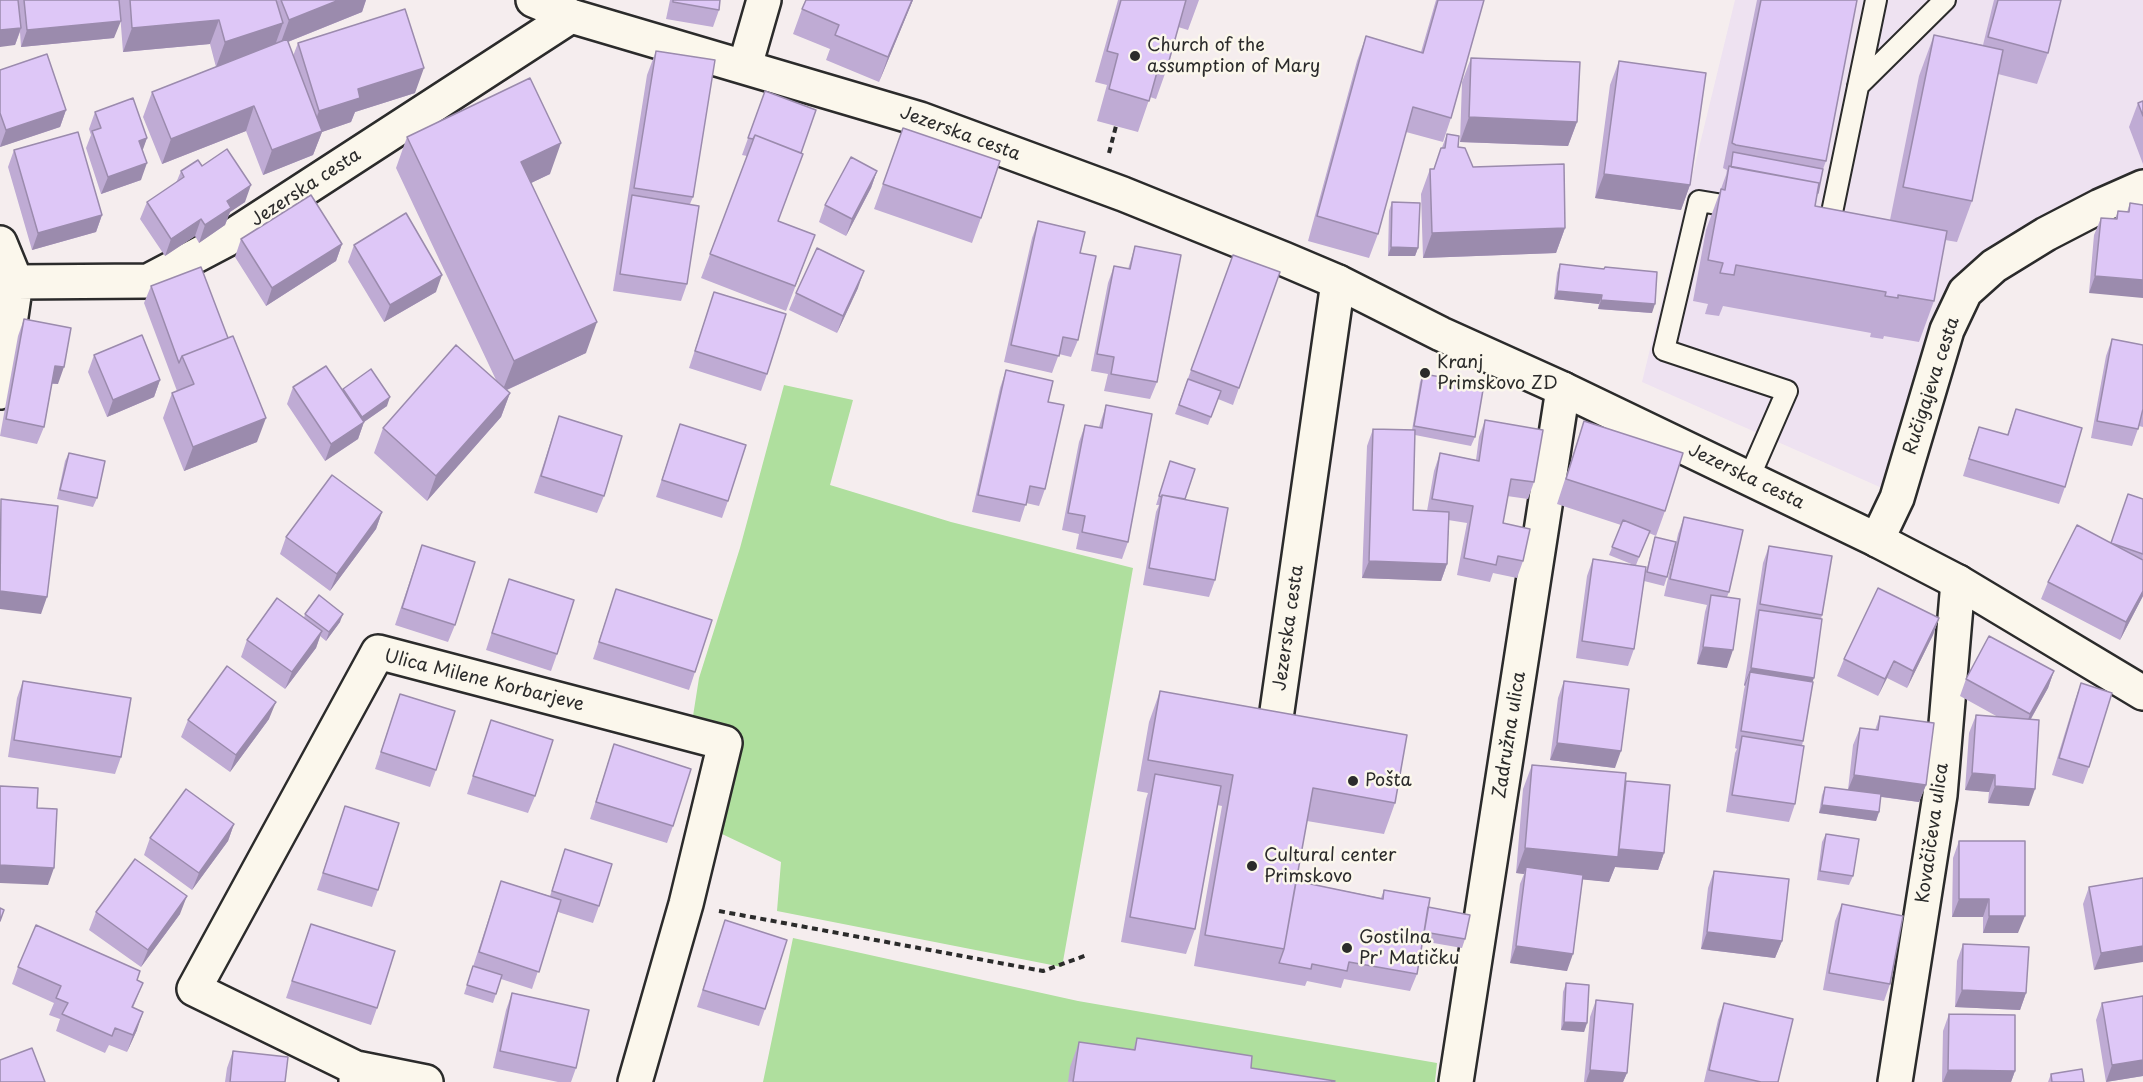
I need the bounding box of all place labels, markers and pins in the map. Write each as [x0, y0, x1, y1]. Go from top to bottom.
place label: Church of the assumption of Mary [1147, 35, 1320, 78]
marker: Church of the assumption of Mary [1128, 49, 1142, 63]
place label: Kranj Primskovo ZD [1437, 352, 1558, 394]
marker: Kranj Primskovo ZD [1418, 366, 1432, 380]
place label: Pošta [1365, 770, 1412, 792]
marker: Pošta [1346, 774, 1360, 788]
place label: Cultural center Primskovo [1264, 845, 1396, 888]
marker: Cultural center Primskovo [1245, 859, 1259, 873]
place label: Gostilna Pr' Matičku [1359, 927, 1459, 970]
marker: Gostilna Pr' Matičku [1340, 941, 1354, 955]

